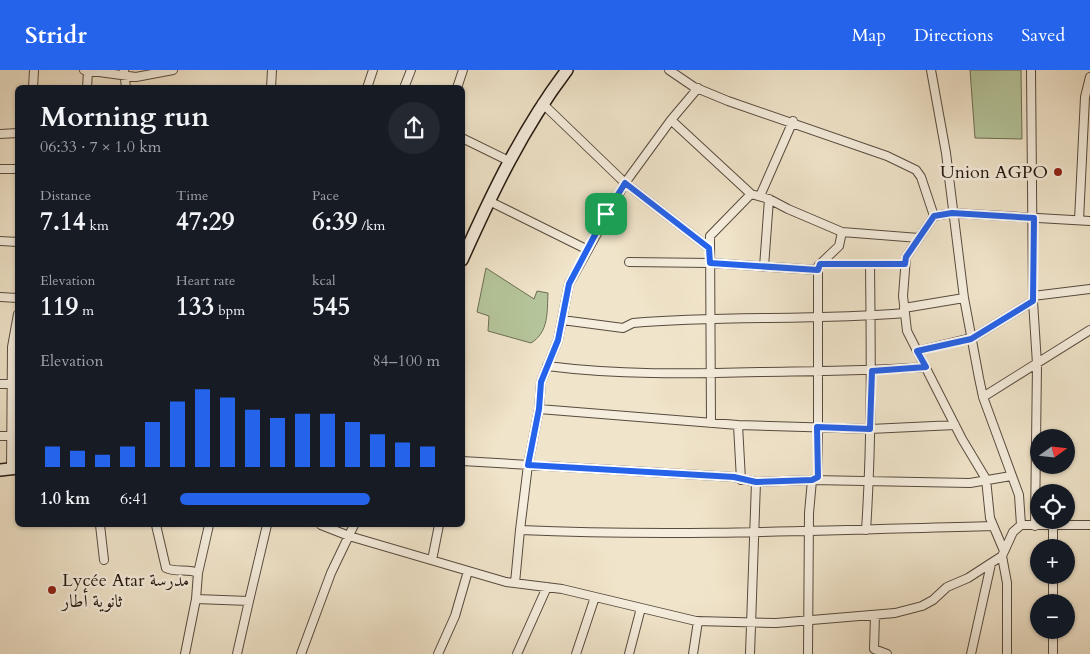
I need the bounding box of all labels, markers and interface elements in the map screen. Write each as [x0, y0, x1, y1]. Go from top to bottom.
text: Stridr [25, 19, 87, 52]
text: Map [852, 23, 886, 48]
text: Directions [914, 23, 993, 48]
text: Saved [1021, 23, 1065, 48]
text: Morning run [40, 98, 209, 136]
button: share [388, 102, 440, 154]
text: 06:33 · 7 × 1.0 km [40, 136, 161, 158]
place label: Union AGPO [940, 160, 1048, 185]
marker: Union AGPO [1052, 166, 1064, 178]
text: Distance [40, 186, 91, 205]
text: Time [176, 186, 208, 205]
text: Pace [312, 186, 339, 205]
pin [585, 193, 627, 235]
icon: arrive [592, 200, 620, 228]
text: 7.14 [40, 205, 86, 239]
text: 47:29 [176, 205, 234, 239]
text: 6:39 [312, 205, 358, 239]
text: km [86, 216, 109, 235]
text: /km [358, 216, 385, 235]
text: Elevation [40, 271, 96, 290]
text: Heart rate [176, 271, 235, 290]
text: kcal [312, 271, 336, 290]
text: 119 [40, 290, 78, 324]
text: 133 [176, 290, 214, 324]
text: 545 [312, 290, 350, 324]
text: m [78, 301, 94, 320]
text: bpm [214, 301, 245, 320]
text: Elevation [40, 350, 104, 372]
text: 84–100 m [372, 350, 440, 372]
north arrow [1030, 429, 1075, 474]
map controls [1030, 429, 1075, 639]
button: locate [1030, 484, 1075, 529]
text: 1.0 km [40, 488, 90, 510]
text: 6:41 [120, 488, 149, 510]
button: + [1030, 539, 1075, 584]
place label: Lycée Atar مدرسة ثانوية أطار [60, 568, 189, 614]
marker: Lycée Atar مدرسة ثانوية أطار [46, 584, 58, 596]
button: − [1030, 594, 1075, 639]

